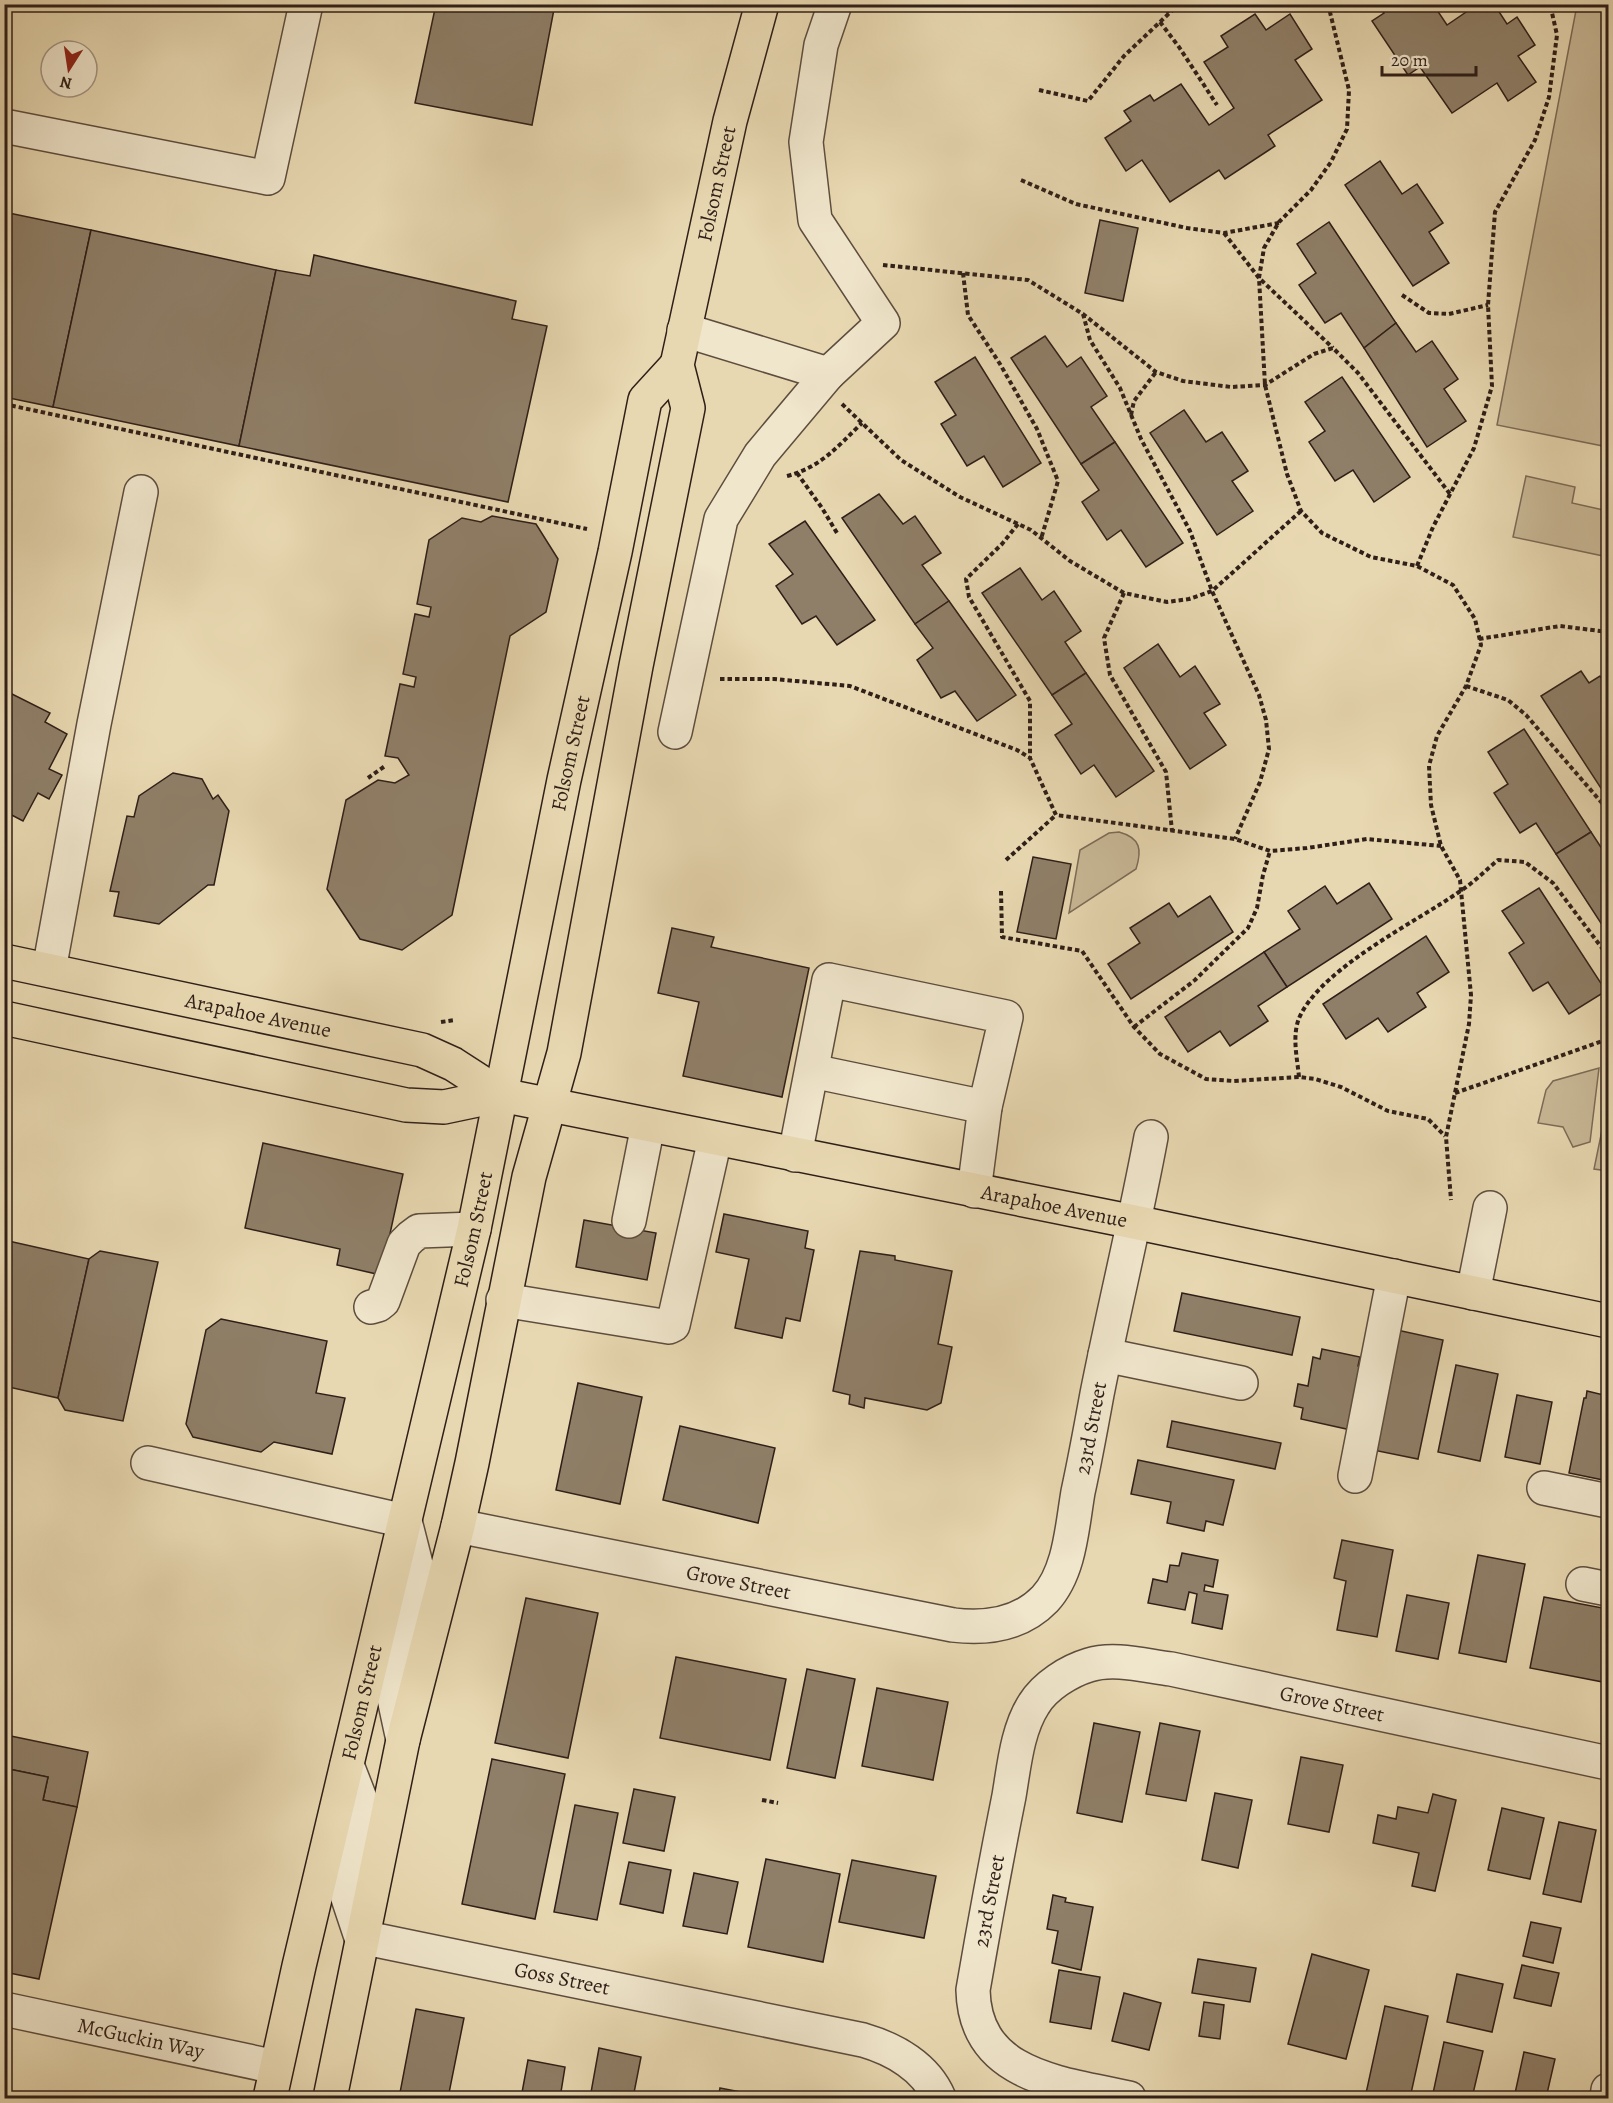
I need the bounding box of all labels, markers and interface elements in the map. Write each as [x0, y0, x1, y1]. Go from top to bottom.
north arrow [39, 39, 99, 99]
scale bar [1382, 39, 1476, 77]
text: 20 m [1391, 48, 1428, 72]
text: N [58, 71, 74, 95]
street label: Folsom Street [690, 123, 743, 244]
street label: Folsom Street [544, 693, 597, 814]
street label: Arapahoe Avenue [182, 986, 334, 1044]
street label: Folsom Street [447, 1169, 499, 1290]
street label: Arapahoe Avenue [978, 1178, 1130, 1234]
street label: 23rd Street [1068, 1379, 1113, 1477]
street label: Grove Street [684, 1558, 793, 1606]
street label: Folsom Street [334, 1642, 389, 1763]
street label: Grove Street [1277, 1679, 1387, 1728]
street label: 23rd Street [967, 1852, 1011, 1950]
street label: Goss Street [512, 1955, 612, 2002]
street label: McGuckin Way [75, 2011, 207, 2065]

